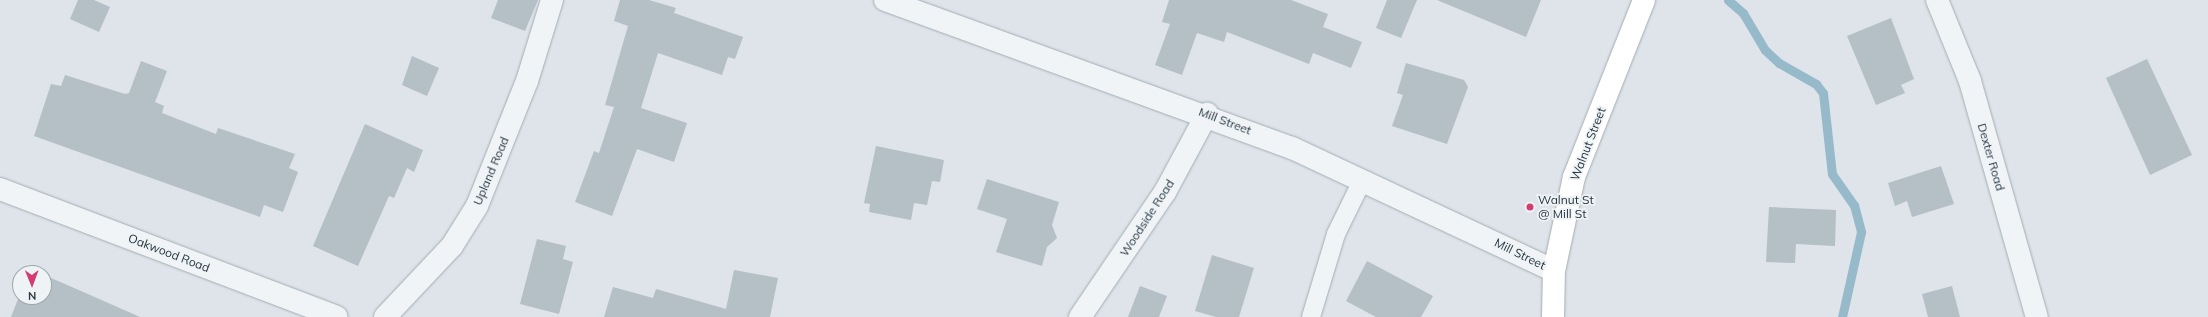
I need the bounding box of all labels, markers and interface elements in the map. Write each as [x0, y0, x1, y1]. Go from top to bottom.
street label: Mill Street [1197, 104, 1253, 138]
street label: Walnut Street [1567, 105, 1609, 183]
street label: Dexter Road [1975, 122, 2007, 192]
street label: Upland Road [470, 135, 512, 207]
street label: Woodside Road [1117, 177, 1177, 259]
place label: Walnut St @ Mill St [1538, 193, 1594, 221]
marker: Walnut St @ Mill St [1525, 202, 1535, 212]
street label: Oakwood Road [126, 231, 212, 275]
street label: Mill Street [1492, 235, 1548, 273]
north arrow [12, 265, 52, 305]
text: N [28, 289, 36, 303]

